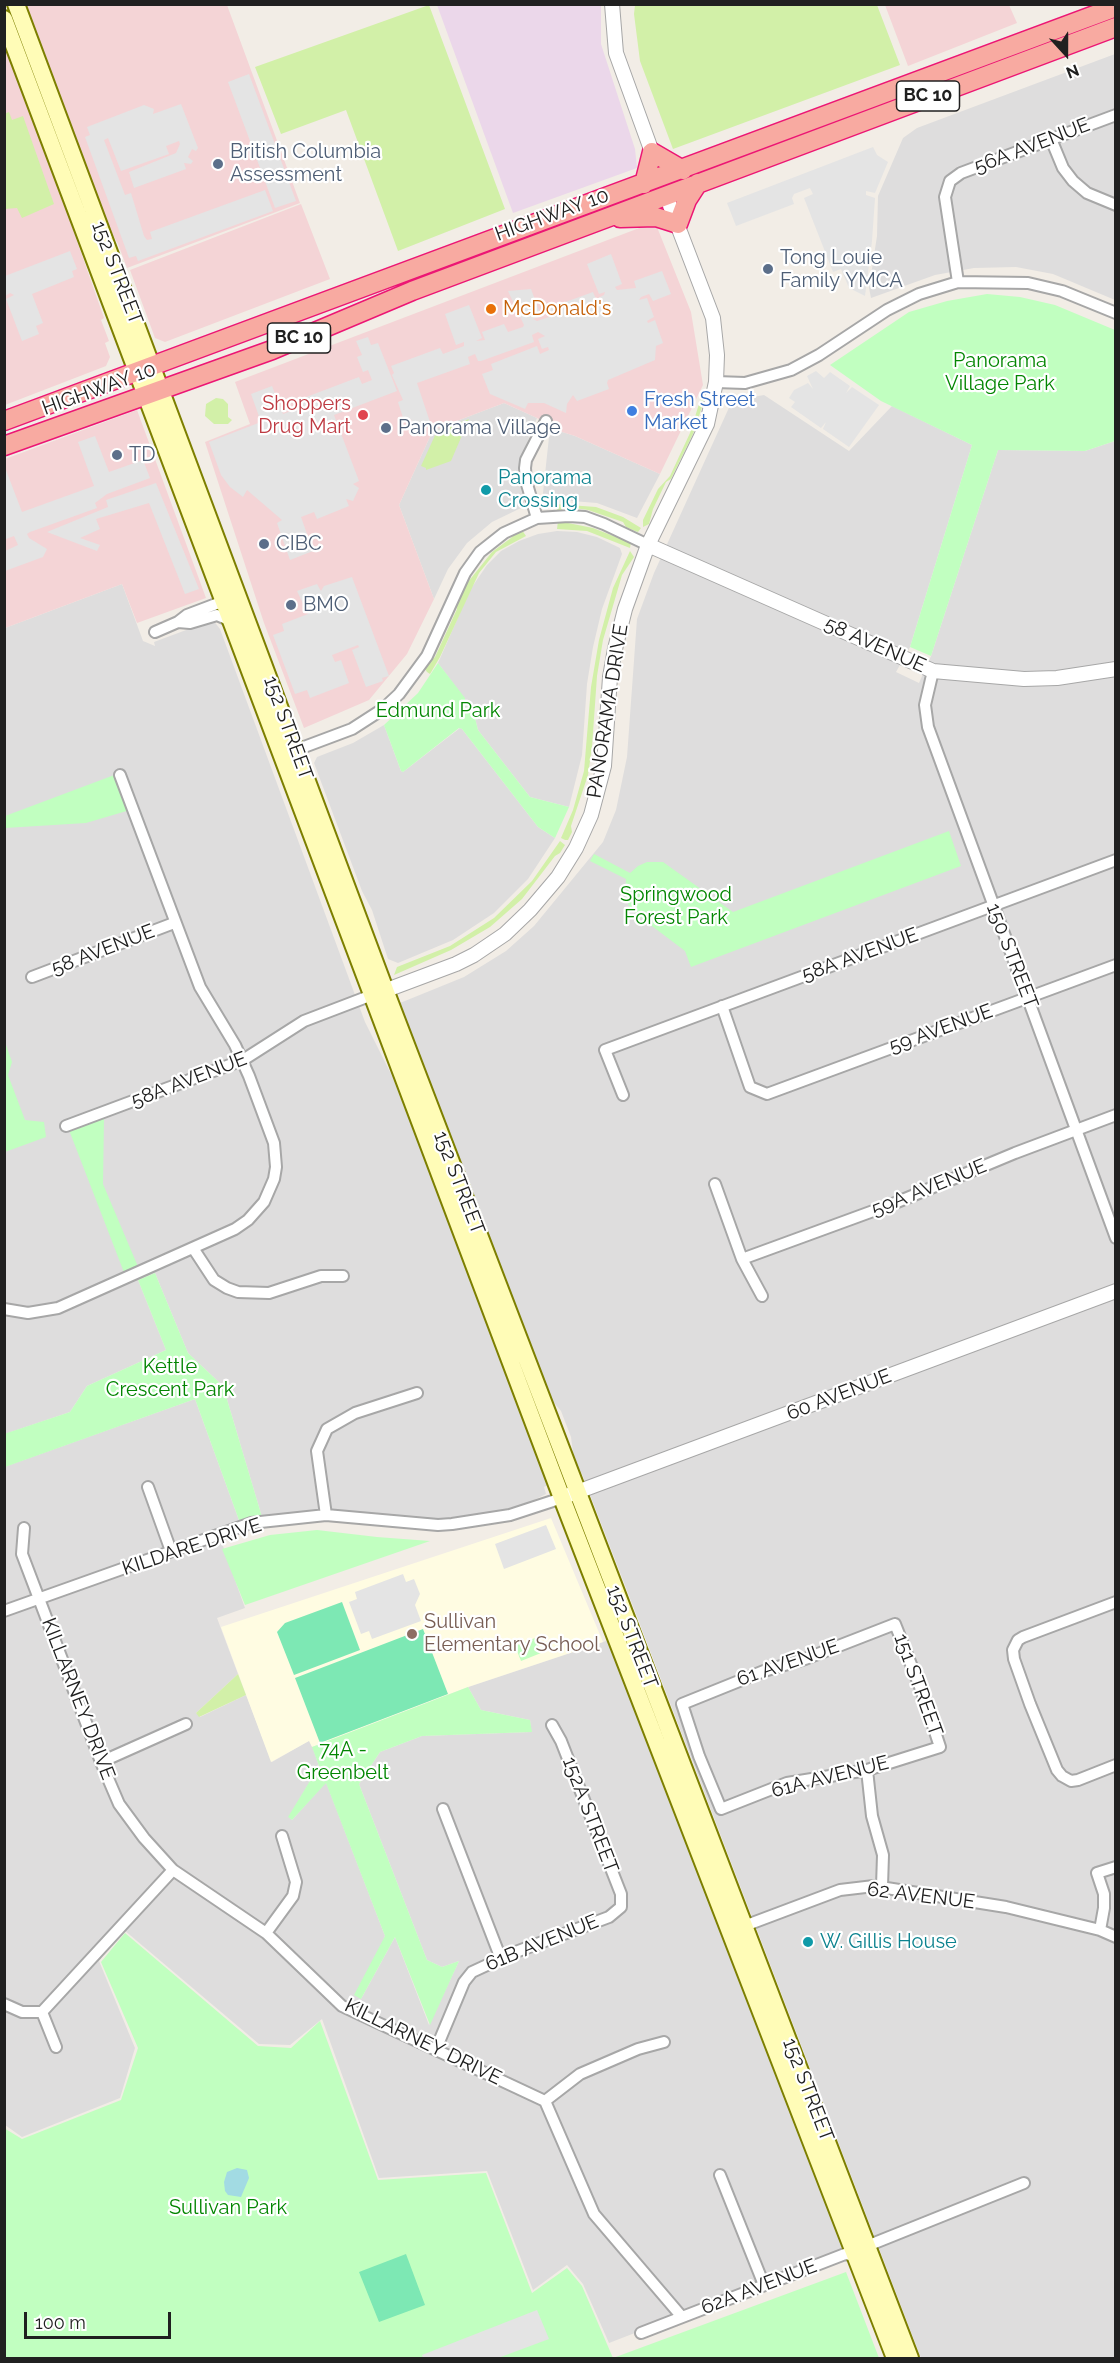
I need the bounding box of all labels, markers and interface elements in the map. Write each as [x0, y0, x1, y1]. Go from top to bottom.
north arrow [1036, 24, 1096, 84]
text: N [1064, 60, 1082, 82]
road number: BC 10 [896, 81, 960, 111]
street label: 56A AVENUE [971, 113, 1093, 179]
place label: British Columbia Assessment [230, 140, 381, 187]
marker: British Columbia Assessment [211, 157, 225, 171]
street label: HIGHWAY 10 [492, 183, 612, 247]
street label: 152 STREET [86, 218, 148, 328]
place label: Tong Louie Family YMCA [780, 246, 903, 293]
marker: Tong Louie Family YMCA [761, 262, 775, 276]
place label: McDonald's [503, 297, 611, 321]
marker: McDonald's [484, 302, 498, 316]
road number: BC 10 [268, 323, 330, 353]
park label: Panorama Village Park [945, 349, 1055, 396]
street label: HIGHWAY 10 [39, 357, 159, 421]
place label: Fresh Street Market [644, 388, 755, 435]
place label: Shoppers Drug Mart [258, 392, 351, 439]
marker: Fresh Street Market [625, 404, 639, 418]
marker: Shoppers Drug Mart [356, 408, 370, 422]
place label: Panorama Village [398, 416, 561, 440]
marker: Panorama Village [379, 421, 393, 435]
place label: TD [129, 443, 155, 467]
marker: TD [110, 448, 124, 462]
place label: Panorama Crossing [498, 466, 592, 513]
marker: Panorama Crossing [479, 483, 493, 497]
place label: CIBC [276, 532, 322, 556]
marker: CIBC [257, 537, 271, 551]
place label: BMO [303, 593, 349, 617]
marker: BMO [284, 598, 298, 612]
street label: 58 AVENUE [820, 612, 930, 678]
street label: PANORAMA DRIVE [582, 622, 634, 800]
street label: 152 STREET [258, 673, 318, 783]
park label: Edmund Park [376, 699, 500, 723]
park label: Springwood Forest Park [620, 883, 732, 930]
street label: 150 STREET [981, 900, 1043, 1012]
street label: 58 AVENUE [48, 919, 158, 981]
street label: 58A AVENUE [799, 923, 921, 987]
street label: 59 AVENUE [886, 999, 996, 1059]
street label: 58A AVENUE [128, 1047, 250, 1113]
street label: 152 STREET [428, 1128, 490, 1238]
street label: 59A AVENUE [868, 1154, 990, 1222]
park label: Kettle Crescent Park [106, 1355, 234, 1402]
street label: 60 AVENUE [783, 1364, 895, 1426]
street label: KILDARE DRIVE [119, 1513, 265, 1581]
street label: 152 STREET [601, 1582, 663, 1692]
place label: Sullivan Elementary School [424, 1610, 600, 1657]
street label: KILLARNEY DRIVE [36, 1615, 120, 1783]
marker: Sullivan Elementary School [405, 1627, 419, 1641]
street label: 151 STREET [888, 1631, 948, 1739]
street label: 61 AVENUE [734, 1634, 842, 1692]
park label: 74A - Greenbelt [297, 1738, 389, 1785]
street label: 61A AVENUE [769, 1751, 891, 1803]
street label: 152A STREET [557, 1754, 623, 1876]
street label: 62 AVENUE [866, 1877, 976, 1915]
street label: 61B AVENUE [482, 1909, 602, 1977]
place label: W. Gillis House [820, 1930, 957, 1954]
marker: W. Gillis House [801, 1935, 815, 1949]
street label: KILLARNEY DRIVE [341, 1994, 505, 2090]
street label: 152 STREET [777, 2035, 839, 2145]
park label: Sullivan Park [169, 2196, 287, 2220]
street label: 62A AVENUE [698, 2254, 820, 2320]
scale bar [27, 2300, 174, 2338]
text: 100 m [35, 2312, 86, 2333]

